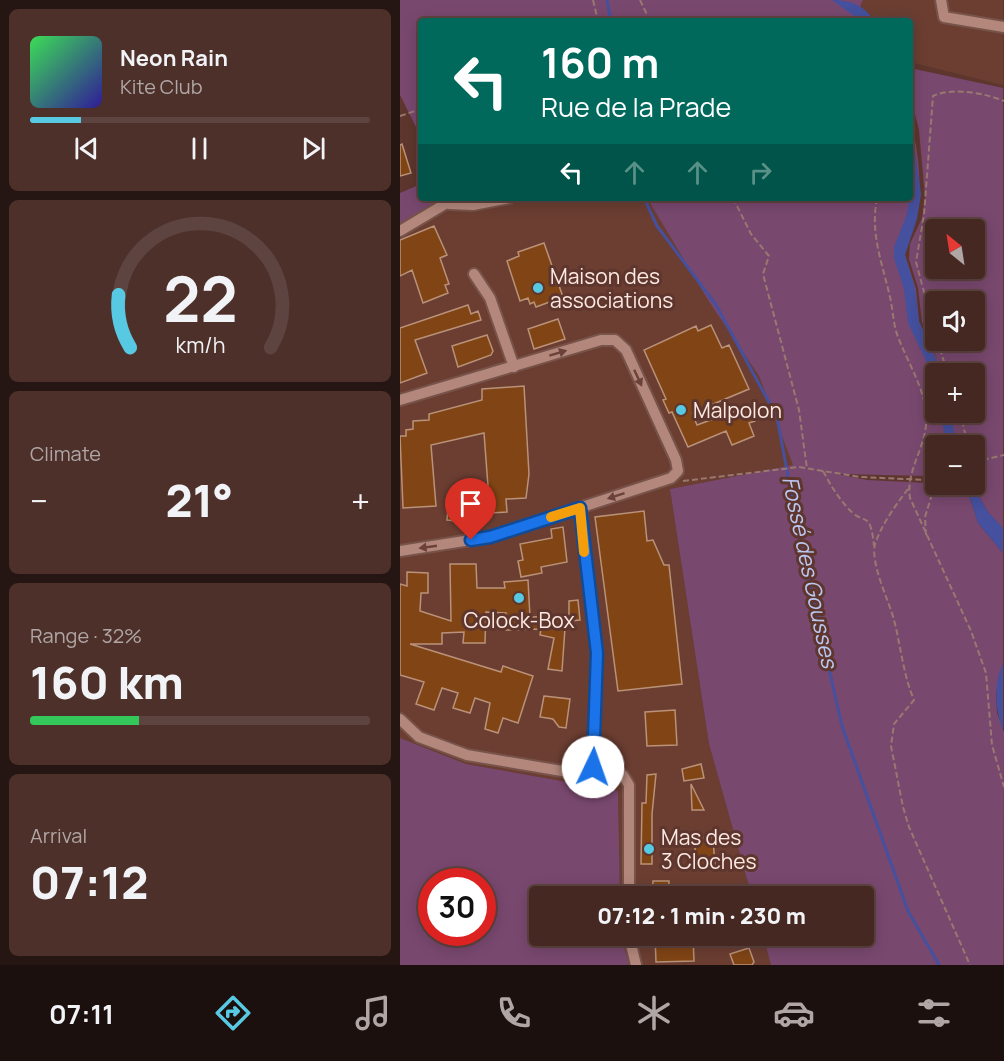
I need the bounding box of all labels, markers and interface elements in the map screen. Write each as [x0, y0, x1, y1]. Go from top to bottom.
text: 160 m [541, 33, 659, 91]
icon: left [442, 42, 520, 120]
text: Neon Rain [120, 43, 228, 73]
text: Kite Club [120, 73, 203, 100]
text: Rue de la Prade [541, 88, 731, 125]
icon: previous [70, 132, 103, 165]
icon: pause [183, 132, 216, 165]
icon: next [297, 132, 330, 165]
icon: left [555, 156, 588, 189]
icon: ahead [618, 156, 651, 189]
icon: ahead [681, 156, 714, 189]
icon: right [744, 156, 777, 189]
north arrow [925, 219, 985, 279]
map controls [925, 219, 985, 495]
text: 22 [163, 255, 237, 341]
place label: Maison des associations [550, 262, 673, 314]
marker: Maison des associations [531, 281, 545, 295]
button: sound [925, 291, 985, 351]
text: km/h [175, 331, 225, 360]
one-way arrow [549, 348, 567, 357]
button: + [925, 363, 985, 423]
one-way arrow [634, 369, 643, 386]
place label: Malpolon [693, 396, 782, 424]
marker: Malpolon [674, 403, 688, 417]
button: − [925, 435, 985, 495]
text: Climate [30, 440, 101, 467]
text: 21° [165, 469, 233, 531]
water label: Fossé des Gousses [775, 474, 845, 672]
text: − [30, 478, 48, 523]
text: + [351, 478, 370, 523]
pin [445, 478, 496, 540]
icon: arrive [454, 487, 487, 520]
one-way arrow [607, 492, 625, 502]
one-way arrow [418, 542, 437, 552]
marker: Colock-Box [512, 591, 526, 605]
place label: Colock-Box [463, 606, 575, 634]
text: Range · 32% [30, 622, 142, 649]
text: 160 km [30, 651, 184, 713]
position arrow [561, 735, 625, 799]
text: Arrival [30, 822, 87, 849]
place label: Mas des 3 Cloches [661, 823, 757, 875]
marker: Mas des 3 Cloches [642, 842, 656, 856]
text: 07:12 [30, 851, 149, 913]
speed limit sign: 30 [418, 868, 496, 946]
text: 07:12 · 1 min · 230 m [597, 901, 806, 931]
icon: directions [212, 992, 254, 1034]
icon: music [352, 992, 394, 1034]
icon: phone [493, 992, 535, 1034]
icon: climate [633, 992, 675, 1034]
icon: car [773, 992, 815, 1034]
icon: filters [913, 992, 955, 1034]
text: 07:11 [49, 995, 114, 1032]

